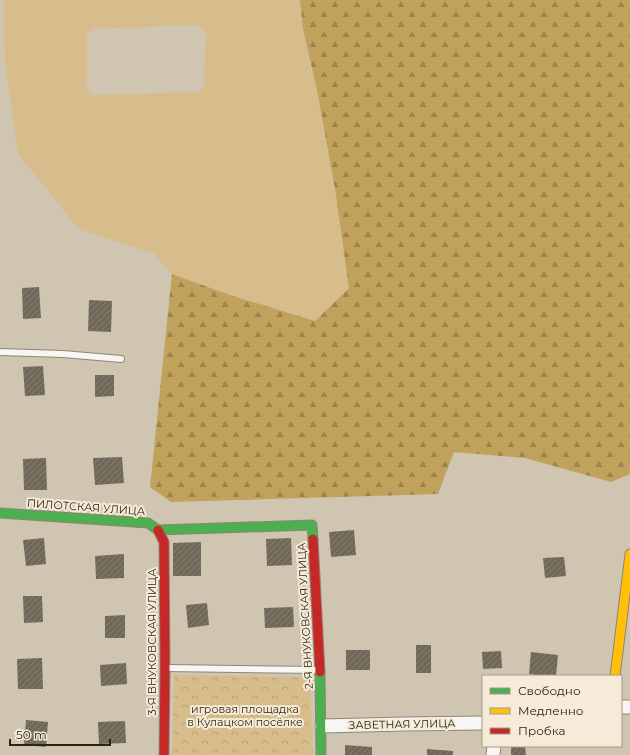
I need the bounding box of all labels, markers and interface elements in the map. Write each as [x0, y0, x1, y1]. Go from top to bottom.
street label: ПИЛОТСКАЯ УЛИЦА [26, 496, 146, 518]
street label: 2-Я ВНУКОВСКАЯ УЛИЦА [294, 542, 316, 690]
street label: 3-Я ВНУКОВСКАЯ УЛИЦА [145, 568, 159, 715]
legend [482, 675, 622, 747]
text: Свободно [518, 683, 581, 698]
park label: игровая площадка в Кулацком посёлке [187, 702, 303, 729]
text: Медленно [518, 703, 584, 718]
street label: ЗАВЕТНАЯ УЛИЦА [348, 716, 456, 732]
scale bar [10, 721, 110, 747]
text: Пробка [518, 723, 566, 738]
text: 50 m [16, 727, 47, 742]

